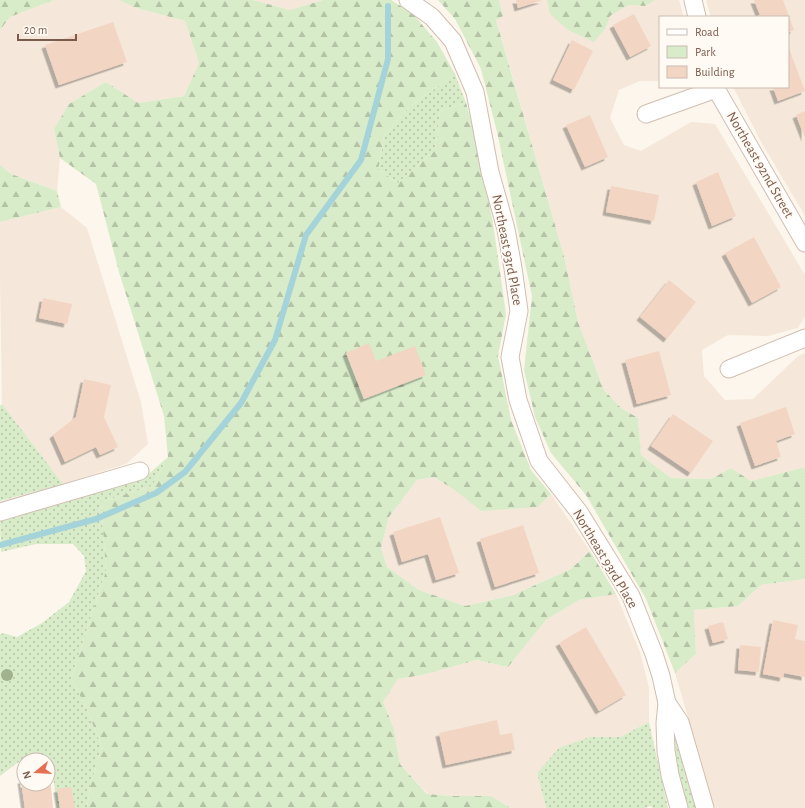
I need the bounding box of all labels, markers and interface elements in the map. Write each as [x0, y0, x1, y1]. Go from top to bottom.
scale bar [18, 16, 76, 42]
legend [659, 16, 789, 88]
text: 20 m [24, 24, 47, 36]
text: Road [695, 26, 719, 38]
text: Park [695, 46, 716, 58]
text: Building [695, 66, 735, 78]
street label: Northeast 92nd Street [724, 110, 796, 221]
street label: Northeast 93rd Place [489, 193, 525, 307]
street label: Northeast 93rd Place [570, 507, 640, 611]
north arrow [16, 752, 56, 792]
text: N [21, 770, 33, 780]

